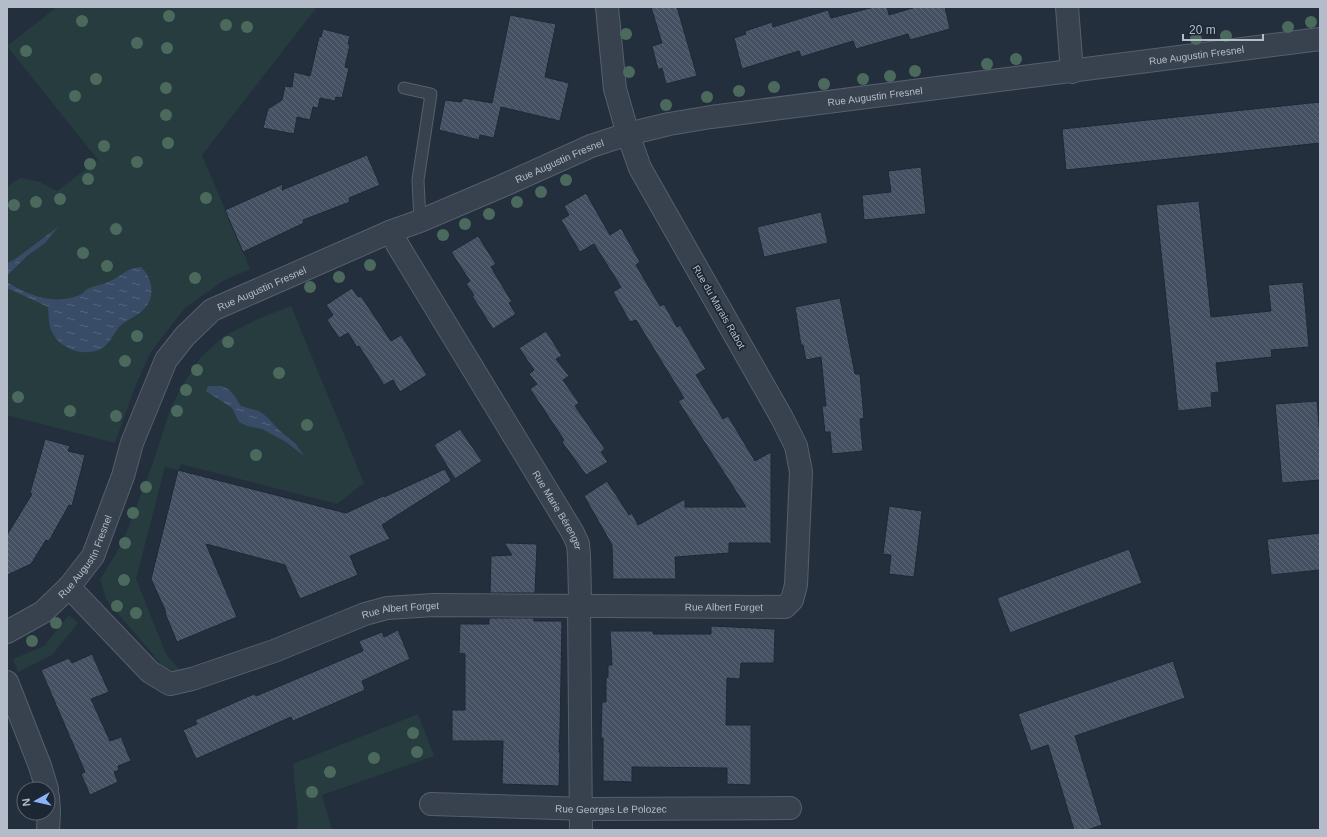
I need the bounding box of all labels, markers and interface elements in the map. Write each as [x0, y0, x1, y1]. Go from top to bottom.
scale bar [1183, 16, 1263, 42]
text: 20 m [1189, 23, 1216, 37]
street label: Rue Augustin Fresnel [1148, 43, 1245, 66]
street label: Rue Augustin Fresnel [827, 84, 923, 108]
street label: Rue Augustin Fresnel [513, 137, 605, 185]
street label: Rue du Marais Rabot [691, 263, 747, 351]
street label: Rue Augustin Fresnel [216, 264, 308, 313]
street label: Rue Marie Bérenger [531, 468, 584, 551]
street label: Rue Augustin Fresnel [56, 513, 113, 600]
street label: Rue Albert Forget [360, 599, 439, 620]
street label: Rue Albert Forget [685, 601, 763, 612]
north arrow [16, 781, 56, 821]
text: N [20, 798, 33, 807]
street label: Rue Georges Le Polozec [555, 802, 667, 815]

